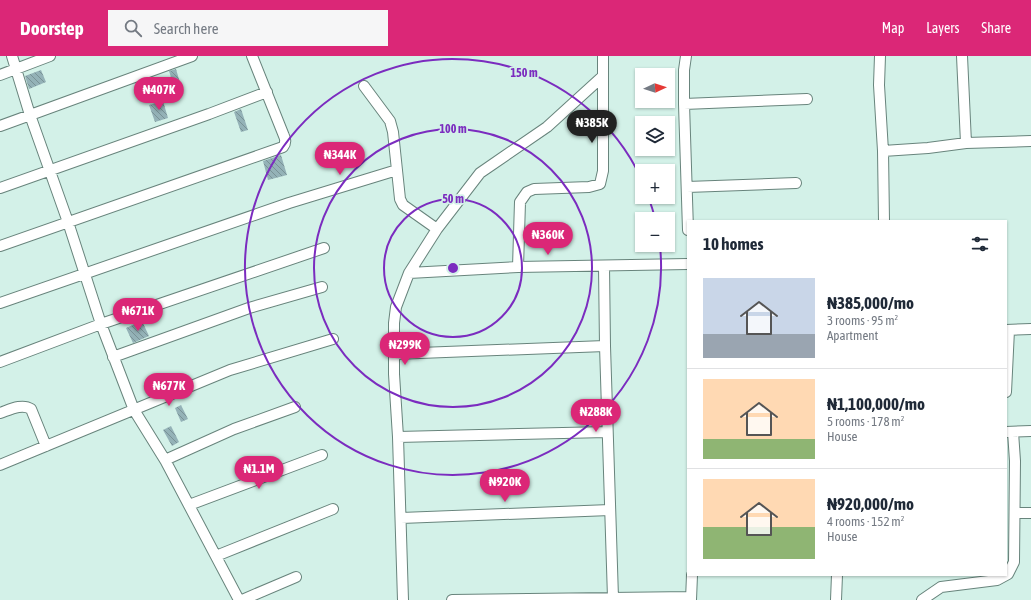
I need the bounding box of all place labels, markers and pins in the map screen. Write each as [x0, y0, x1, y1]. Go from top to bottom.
pin: ₦407K [131, 77, 187, 111]
pin: ₦385K [564, 110, 620, 144]
pin: ₦344K [312, 142, 368, 176]
pin: ₦360K [520, 222, 576, 256]
centre of rings [446, 261, 460, 275]
pin: ₦671K [110, 298, 166, 332]
pin: ₦299K [377, 332, 433, 366]
pin: ₦677K [141, 373, 197, 407]
pin: ₦288K [568, 399, 624, 433]
pin: ₦1.1M [231, 456, 287, 490]
pin: ₦920K [477, 469, 533, 503]

